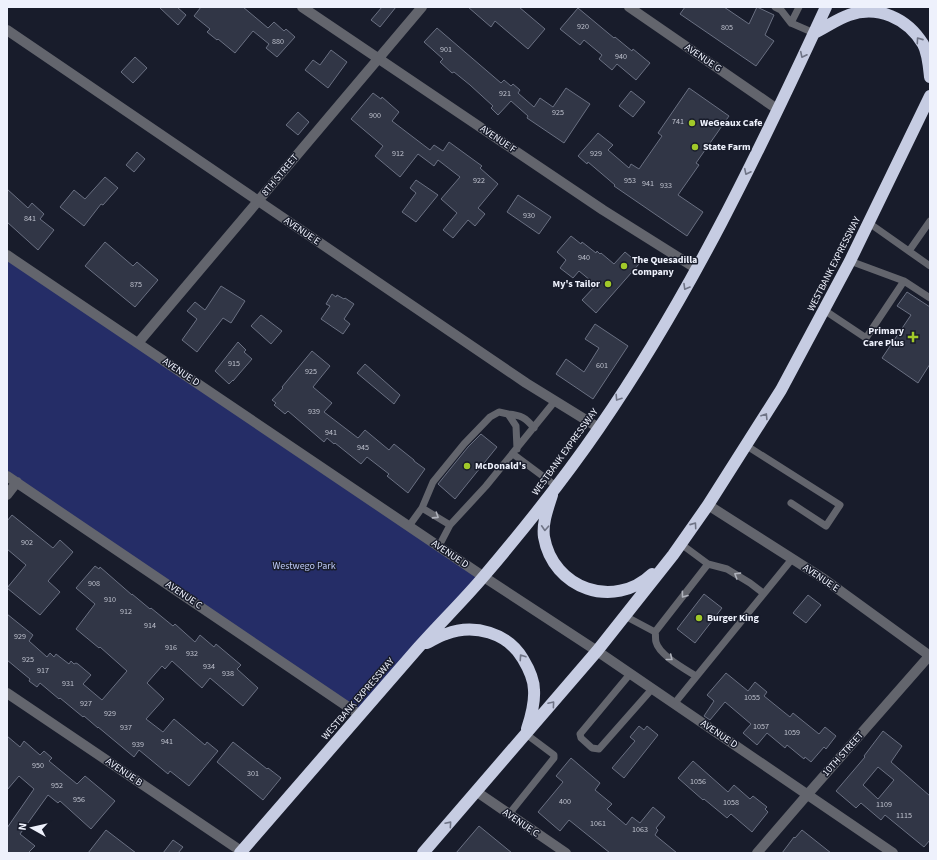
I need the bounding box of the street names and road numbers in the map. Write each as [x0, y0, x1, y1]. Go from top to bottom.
street label: AVENUE G [682, 40, 724, 76]
street label: AVENUE F [477, 122, 519, 156]
street label: 8TH STREET [258, 151, 302, 199]
street label: AVENUE E [281, 214, 323, 248]
street label: WESTBANK EXPRESSWAY [804, 214, 864, 314]
street label: AVENUE D [160, 354, 202, 390]
street label: WESTBANK EXPRESSWAY [529, 405, 602, 498]
street label: AVENUE D [429, 536, 471, 572]
street label: AVENUE E [800, 561, 842, 595]
street label: AVENUE C [163, 578, 205, 613]
street label: WESTBANK EXPRESSWAY [318, 655, 398, 743]
street label: AVENUE D [698, 716, 740, 752]
street label: 10TH STREET [819, 728, 867, 779]
street label: AVENUE B [103, 755, 145, 790]
street label: AVENUE C [500, 806, 542, 841]

